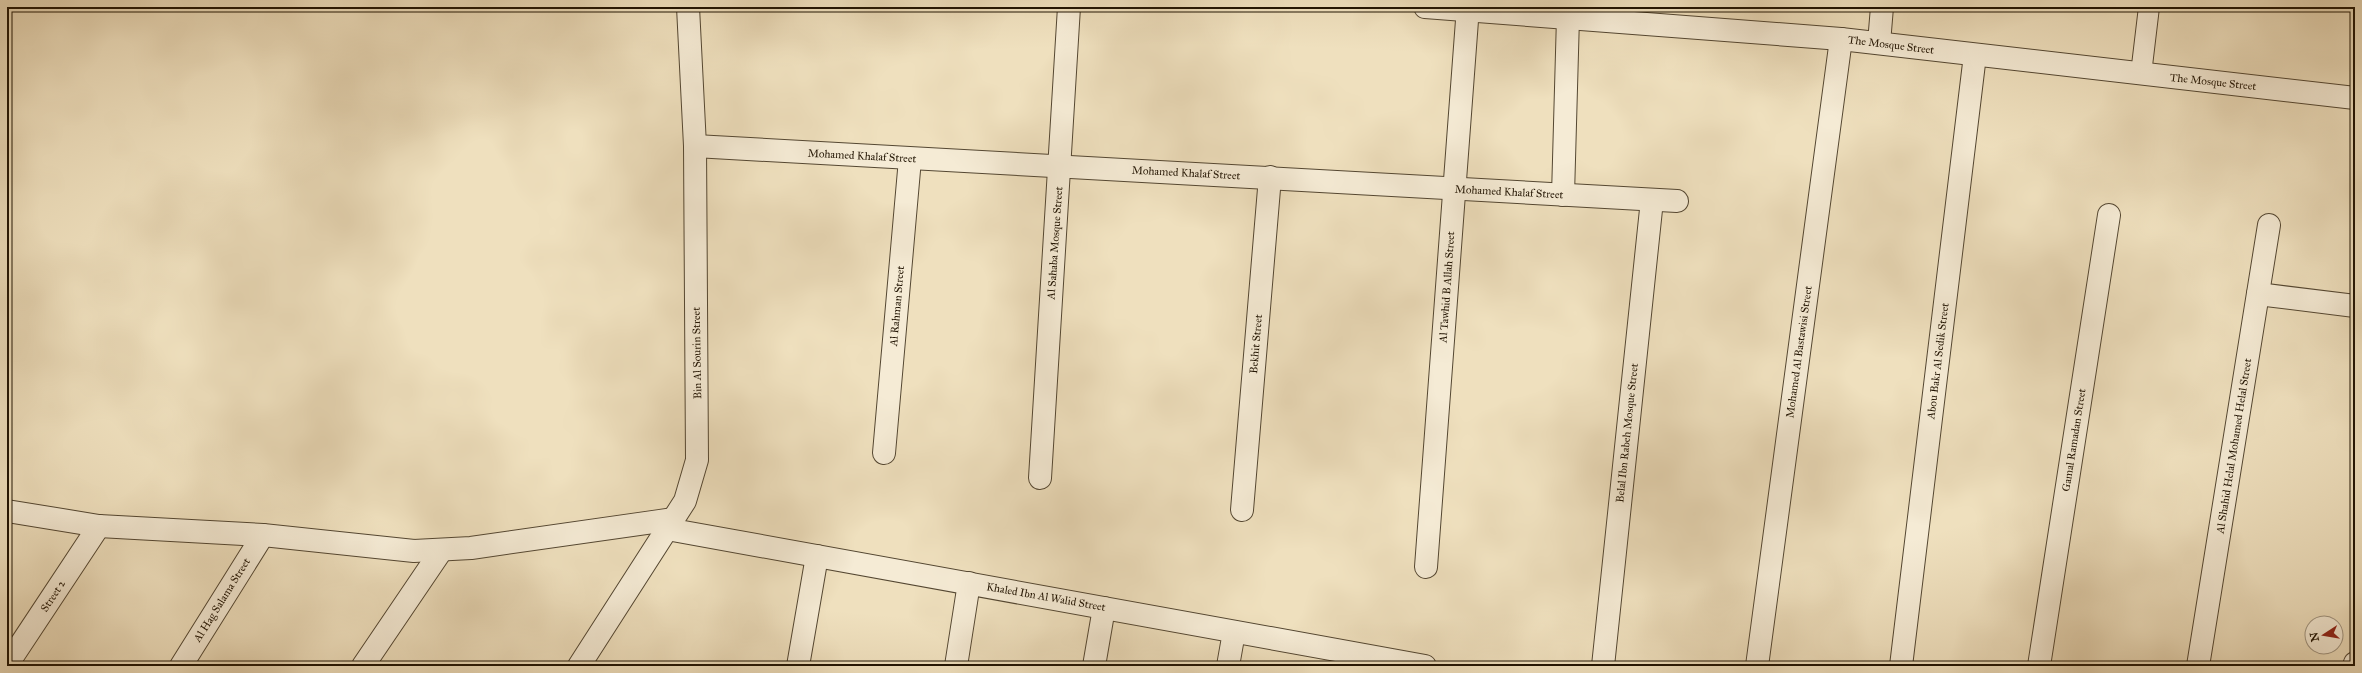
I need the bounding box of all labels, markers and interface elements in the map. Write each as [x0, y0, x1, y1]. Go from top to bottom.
street label: The Mosque Street [1847, 33, 1935, 58]
street label: The Mosque Street [2169, 71, 2257, 94]
street label: Mohamed Khalaf Street [807, 147, 917, 165]
street label: Mohamed Khalaf Street [1131, 164, 1241, 182]
street label: Mohamed Khalaf Street [1454, 183, 1564, 201]
street label: Al Sahaba Mosque Street [1045, 186, 1066, 301]
street label: Al Tawhid B Allah Street [1437, 231, 1457, 344]
street label: Al Rahman Street [887, 265, 907, 348]
street label: Mohamed Al Bastawisi Street [1783, 285, 1815, 419]
street label: Abou Bakr Al Sedik Street [1924, 302, 1952, 421]
street label: Bin Al Sourin Street [690, 307, 704, 399]
street label: Bekhit Street [1247, 314, 1265, 374]
street label: Al Shahid Helal Mohamed Helal Street [2214, 357, 2254, 536]
street label: Belal Ibn Rabeh Mosque Street [1613, 363, 1642, 503]
street label: Gamal Ramadan Street [2059, 388, 2089, 492]
street label: Al Hag Salama Street [190, 556, 253, 645]
street label: Street 2 [38, 577, 68, 614]
street label: Khaled Ibn Al Walid Street [985, 580, 1107, 614]
north arrow [2304, 615, 2344, 655]
text: N [2307, 630, 2322, 643]

